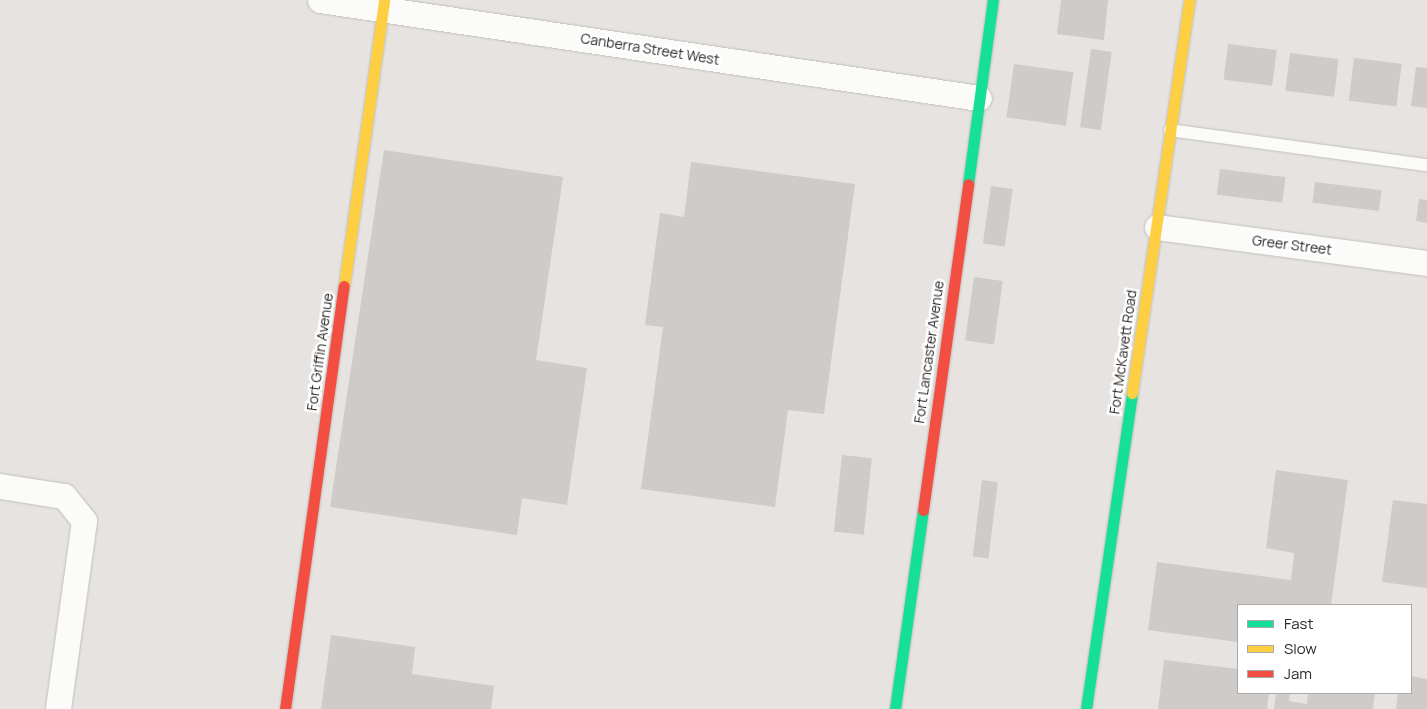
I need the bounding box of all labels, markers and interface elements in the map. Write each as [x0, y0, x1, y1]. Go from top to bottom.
street label: Canberra Street West [579, 30, 721, 68]
street label: Greer Street [1251, 232, 1333, 258]
street label: Fort Lancaster Avenue [911, 280, 947, 424]
street label: Fort McKavett Road [1106, 289, 1140, 415]
street label: Fort Griffin Avenue [303, 292, 337, 412]
legend [1237, 604, 1412, 694]
text: Fast [1284, 613, 1313, 634]
text: Slow [1284, 638, 1317, 659]
text: Jam [1284, 663, 1312, 684]

